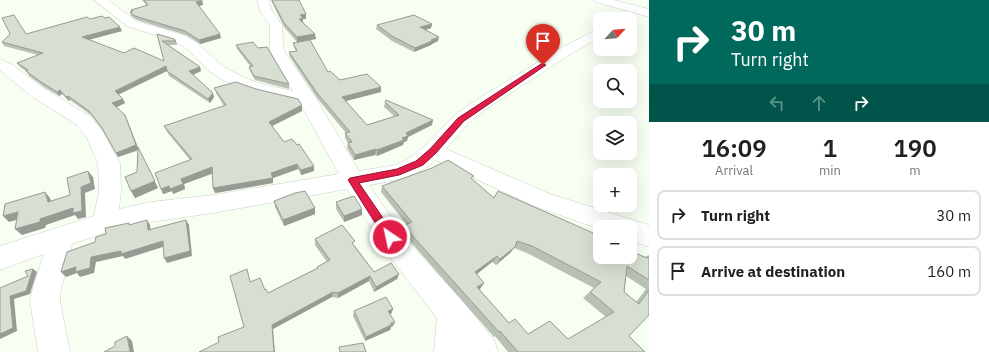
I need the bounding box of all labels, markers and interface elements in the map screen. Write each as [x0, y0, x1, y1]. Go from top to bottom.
north arrow [593, 12, 637, 56]
map controls [593, 12, 637, 264]
text: 30 m [731, 12, 796, 49]
icon: right [665, 16, 717, 68]
pin [526, 24, 560, 65]
icon: arrive [532, 30, 554, 52]
text: Turn right [731, 48, 809, 71]
button: search [593, 64, 637, 108]
icon: left [766, 92, 788, 114]
icon: ahead [808, 92, 830, 114]
icon: right [850, 92, 872, 114]
button: layers [593, 116, 637, 160]
text: 16:09 [701, 132, 767, 164]
text: 1 [823, 132, 837, 164]
text: 190 [893, 132, 937, 164]
text: Arrival [715, 162, 753, 179]
text: min [819, 162, 841, 179]
text: m [909, 162, 921, 179]
button: + [593, 168, 637, 212]
icon: right [667, 204, 689, 226]
text: Turn right [701, 206, 770, 225]
text: 30 m [936, 206, 971, 225]
position arrow [369, 216, 411, 258]
button: − [593, 220, 637, 264]
icon: arrive [667, 260, 689, 282]
text: Arrive at destination [701, 262, 845, 281]
text: 160 m [927, 262, 971, 281]

